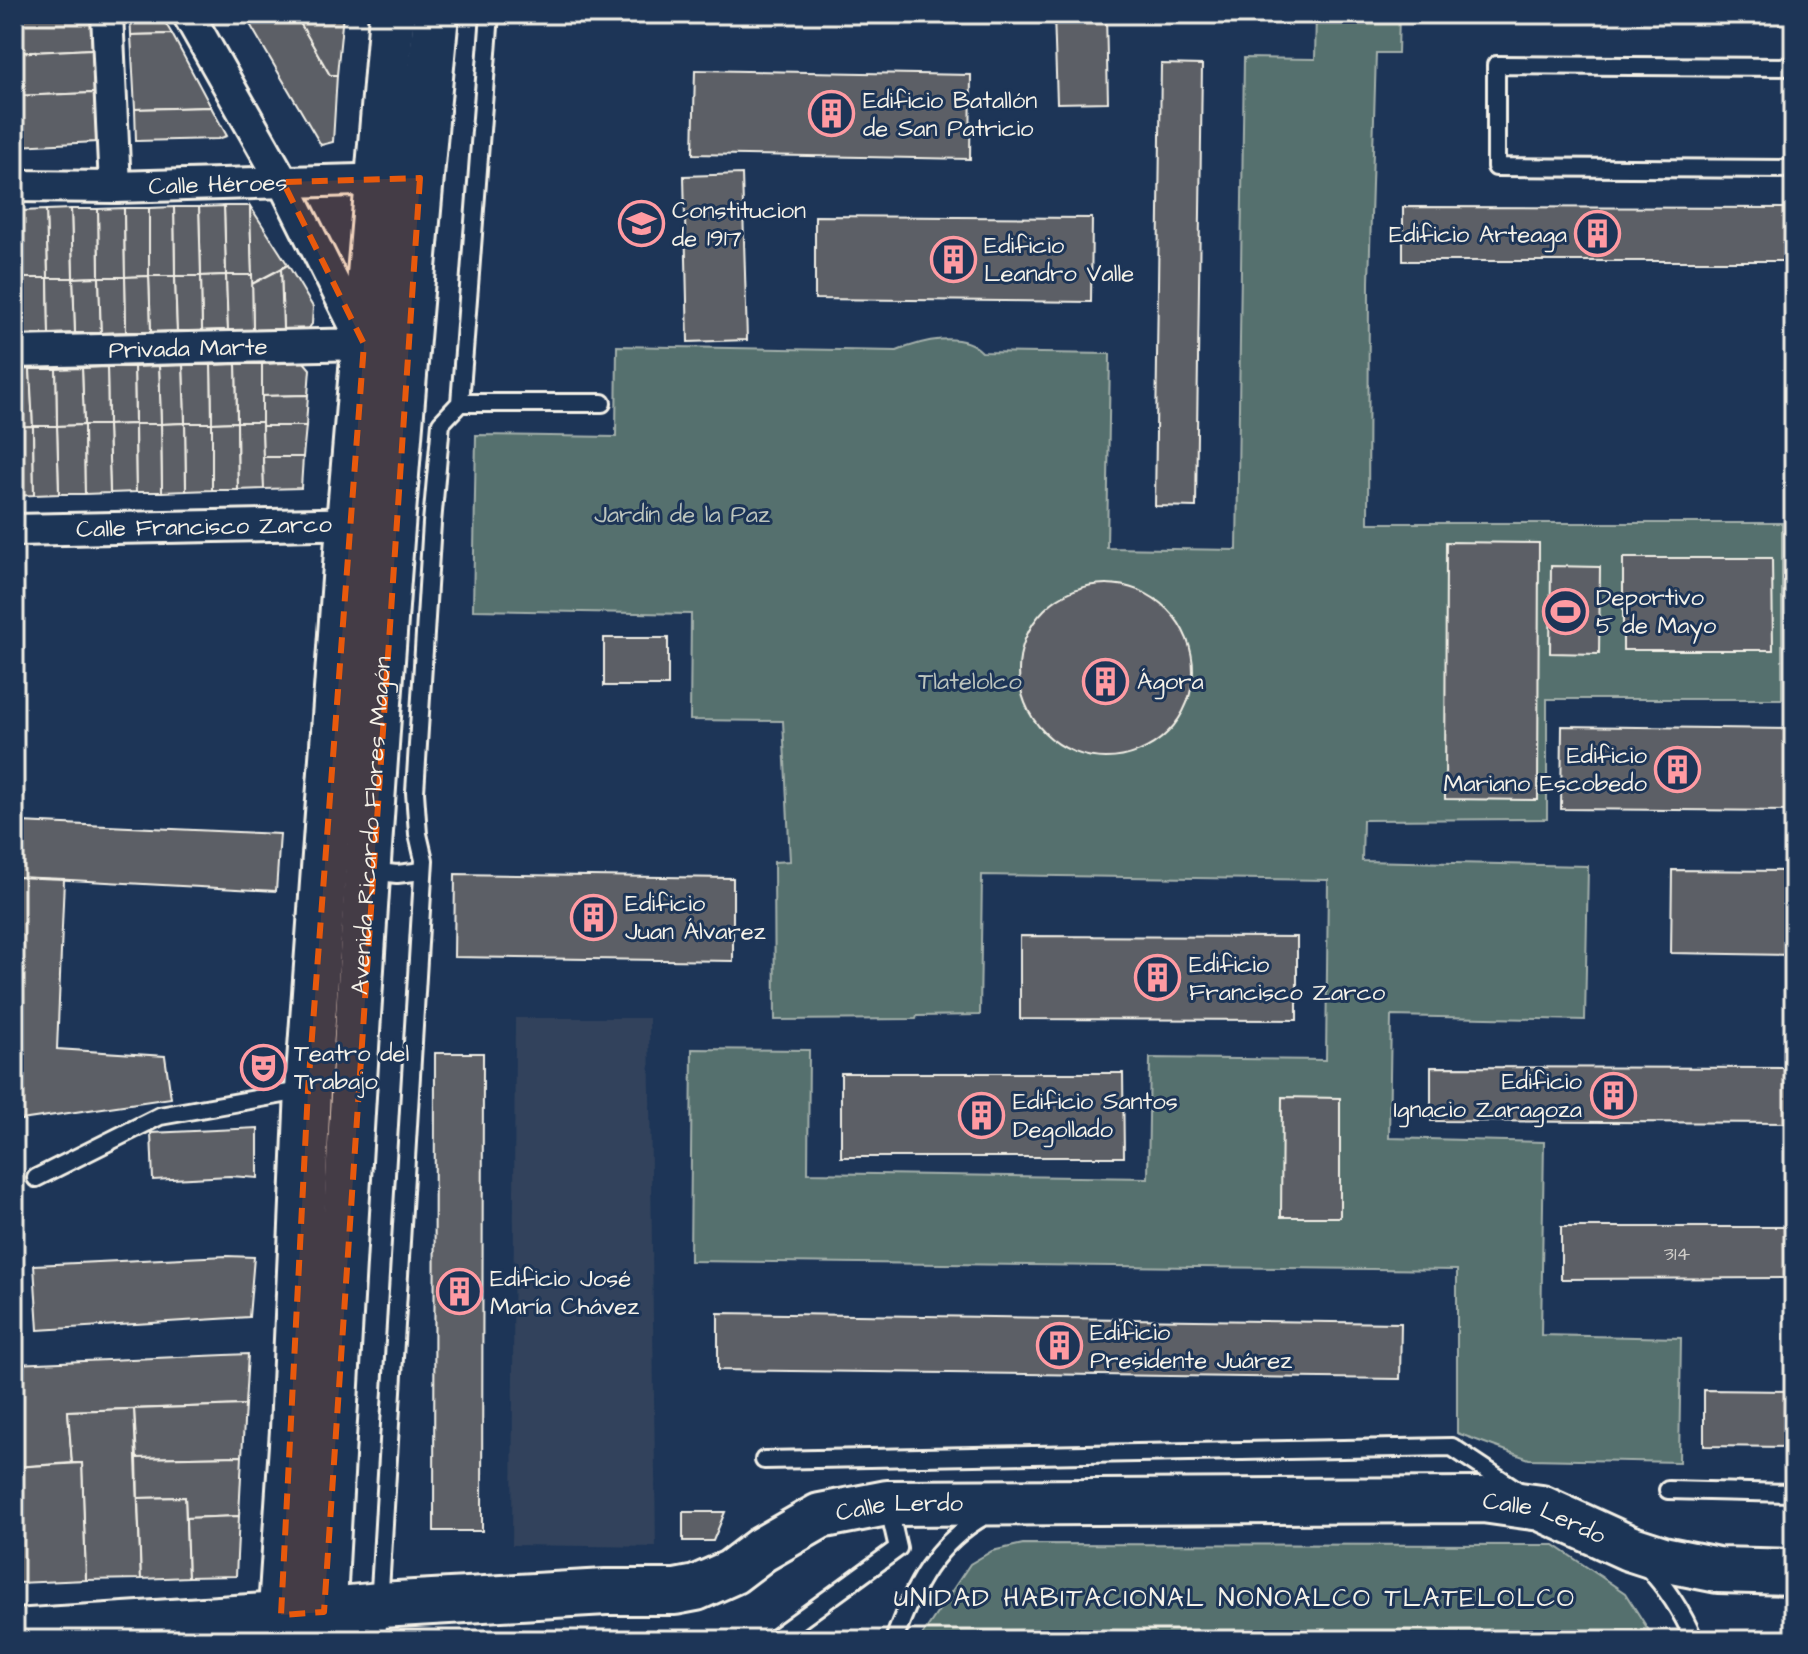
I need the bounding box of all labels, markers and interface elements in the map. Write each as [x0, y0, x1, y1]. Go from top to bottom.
place label: Edificio Batallón de San Patricio [863, 84, 1037, 146]
building icon: Edificio Batallón de San Patricio [808, 90, 856, 138]
street label: Calle Héroes [148, 166, 288, 204]
place label: Constitucion de 1917 [672, 194, 806, 256]
school or university icon: Constitucion de 1917 [617, 200, 665, 248]
building icon: Edificio Arteaga [1574, 210, 1622, 258]
place label: Edificio Arteaga [1389, 218, 1567, 253]
place label: Edificio Leandro Valle [984, 229, 1134, 291]
building icon: Edificio Leandro Valle [929, 235, 977, 283]
street label: Privada Marte [108, 330, 268, 368]
park label: Jardín de la Paz [594, 498, 770, 532]
street label: Calle Francisco Zarco [76, 508, 333, 547]
place label: Deportivo 5 de Mayo [1596, 581, 1717, 644]
sports icon: Deportivo 5 de Mayo [1541, 587, 1589, 635]
street label: Avenida Ricardo Flores Magón [343, 655, 400, 996]
building icon: Ágora [1082, 657, 1130, 705]
park label: Tlatelolco [918, 665, 1022, 699]
place label: Ágora [1137, 665, 1204, 700]
place label: Edificio Mariano Escobedo [1444, 739, 1648, 801]
building icon: Edificio Mariano Escobedo [1654, 745, 1702, 793]
place label: Edificio Juan Álvarez [625, 887, 766, 949]
building icon: Edificio Juan Álvarez [570, 893, 618, 941]
place label: Edificio Francisco Zarco [1189, 948, 1386, 1010]
building icon: Edificio Francisco Zarco [1134, 954, 1182, 1002]
place label: Teatro del Trabajo [294, 1037, 409, 1099]
theatre icon: Teatro del Trabajo [239, 1043, 287, 1091]
place label: Edificio Ignacio Zaragoza [1393, 1065, 1583, 1128]
building icon: Edificio Ignacio Zaragoza [1589, 1071, 1637, 1119]
place label: Edificio Santos Degollado [1013, 1085, 1178, 1148]
building icon: Edificio Santos Degollado [958, 1091, 1006, 1139]
house number: 314 [1664, 1240, 1691, 1268]
place label: Edificio José María Chávez [490, 1262, 639, 1324]
building icon: Edificio José María Chávez [435, 1268, 483, 1316]
place label: Edificio Presidente Juárez [1090, 1316, 1292, 1378]
building icon: Edificio Presidente Juárez [1035, 1322, 1083, 1370]
street label: Calle Lerdo [1481, 1484, 1611, 1553]
street label: Calle Lerdo [833, 1487, 964, 1531]
district label: UNIDAD HABITACIONAL NONOALCO TLATELOLCO [894, 1580, 1576, 1616]

